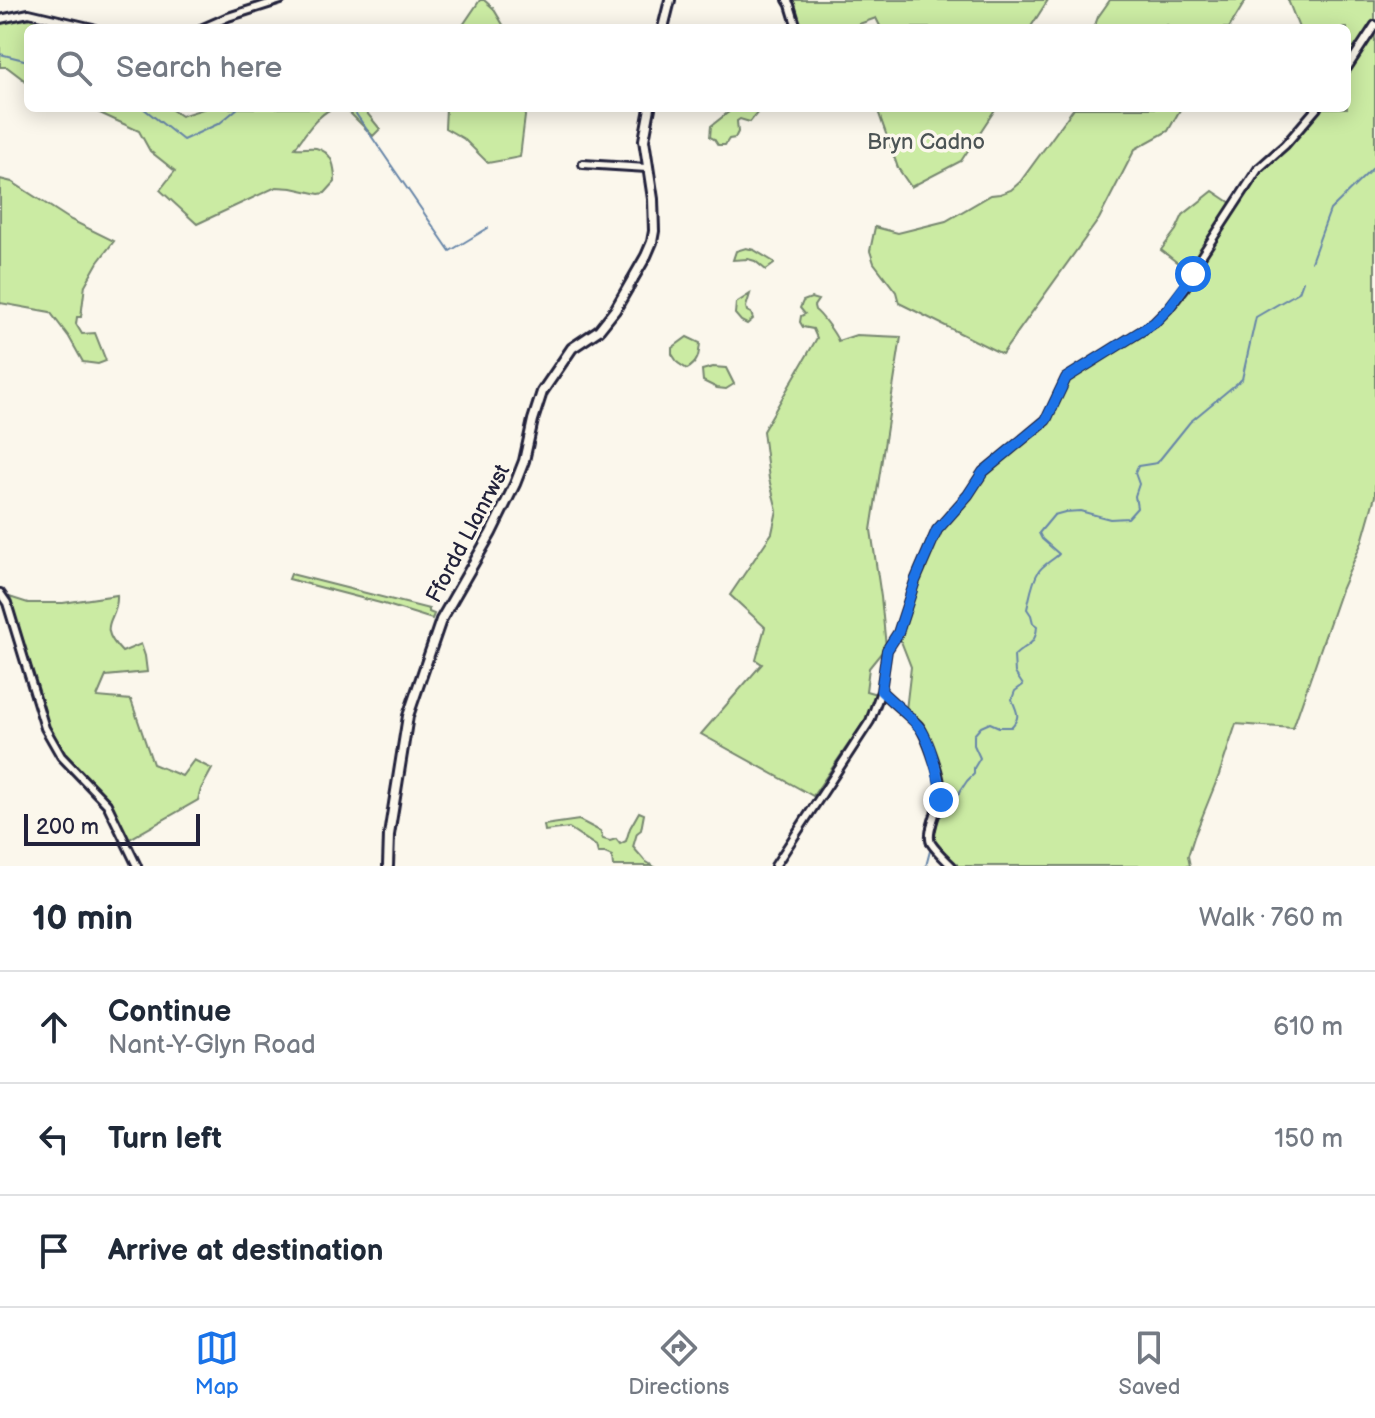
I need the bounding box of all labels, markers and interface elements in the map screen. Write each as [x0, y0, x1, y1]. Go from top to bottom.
search box [24, 24, 1351, 112]
icon: search [52, 46, 96, 90]
text: Search here [116, 50, 282, 86]
park label: Bryn Cadno [867, 129, 985, 156]
route start [1175, 256, 1211, 292]
street label: Ffordd Llanrwst [421, 460, 516, 608]
route end [923, 782, 959, 818]
scale bar [24, 810, 200, 846]
text: 200 m [36, 814, 99, 841]
text: 10 min [32, 898, 133, 939]
text: Walk · 760 m [1199, 903, 1343, 934]
text: Continue [108, 994, 231, 1030]
icon: ahead [32, 1005, 76, 1049]
text: 610 m [1273, 1012, 1343, 1043]
text: Nant-Y-Glyn Road [108, 1030, 316, 1061]
icon: left [32, 1117, 76, 1161]
text: Turn left [108, 1121, 222, 1157]
text: 150 m [1274, 1124, 1343, 1155]
icon: arrive [32, 1229, 76, 1273]
text: Arrive at destination [108, 1233, 384, 1269]
tab: Map [195, 1326, 239, 1401]
tab: Directions [628, 1326, 729, 1401]
tab: Saved [1119, 1326, 1180, 1401]

